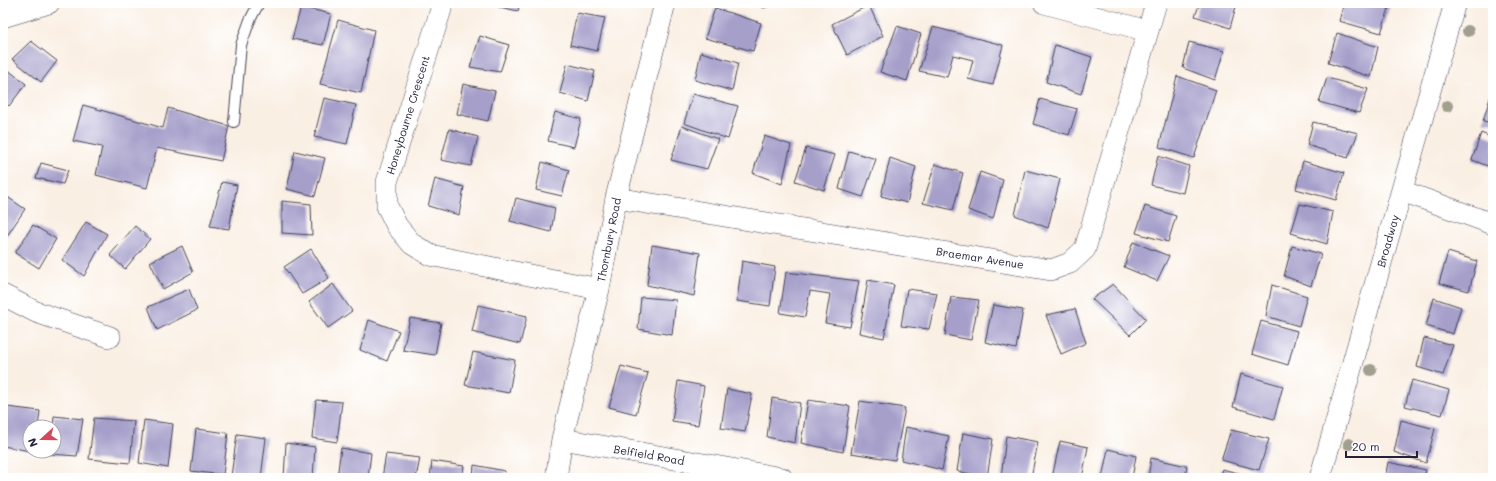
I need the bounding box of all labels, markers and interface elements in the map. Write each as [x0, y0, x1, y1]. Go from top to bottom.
street label: Honeybourne Crescent [382, 53, 433, 176]
street label: Thornbury Road [593, 196, 624, 283]
street label: Broadway [1373, 213, 1402, 269]
street label: Braemar Avenue [935, 243, 1025, 272]
north arrow [22, 419, 62, 459]
scale bar [1346, 433, 1417, 459]
text: N [24, 436, 41, 449]
text: 20 m [1352, 438, 1380, 454]
street label: Belfield Road [613, 441, 686, 468]

